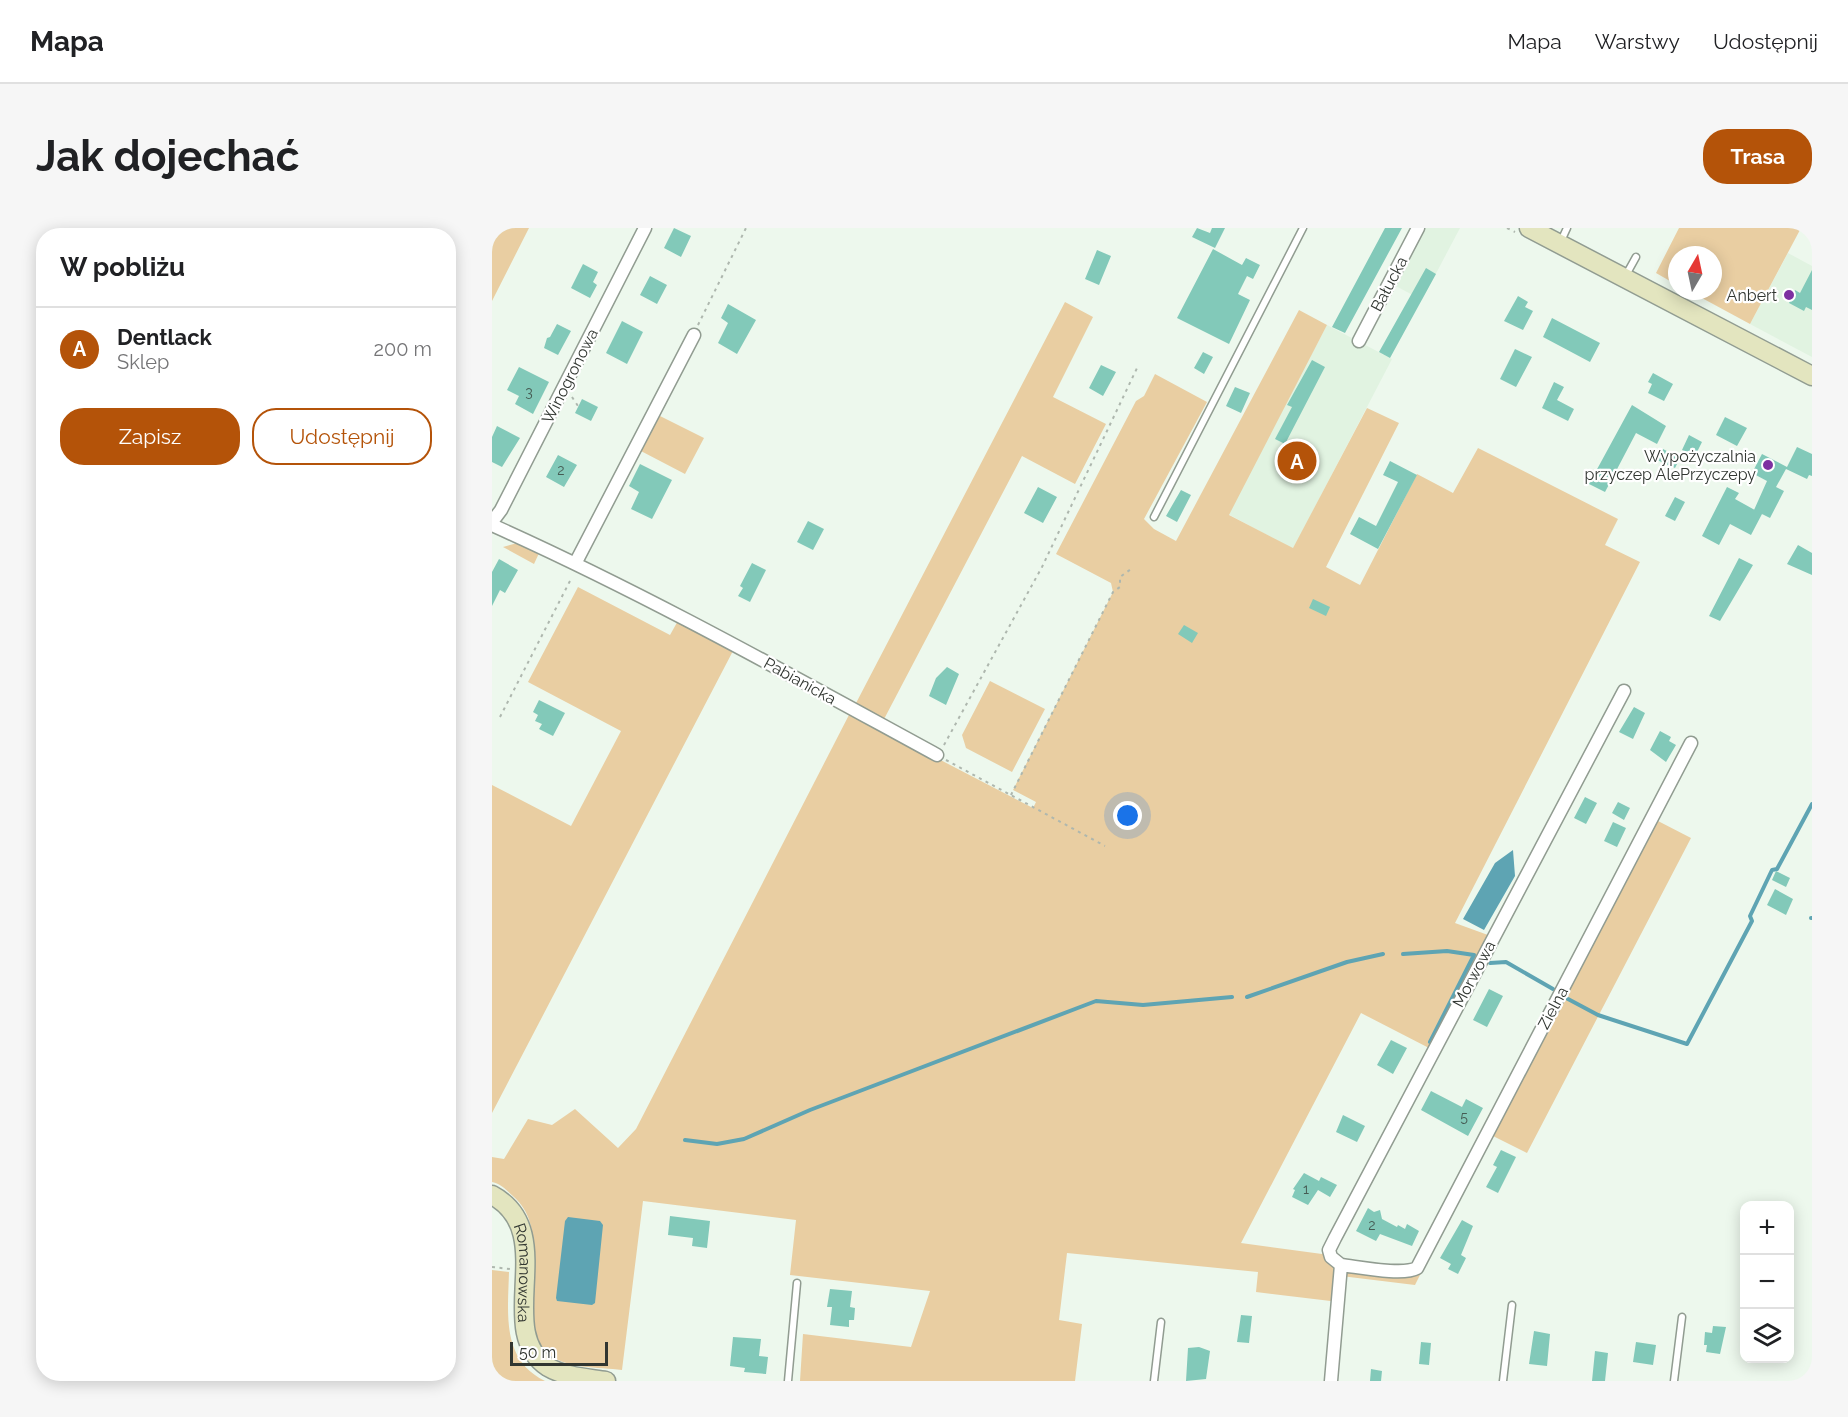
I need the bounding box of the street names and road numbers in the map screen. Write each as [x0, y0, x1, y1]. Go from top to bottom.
street label: Bałucka [1367, 253, 1411, 315]
street label: Winogronowa [538, 325, 602, 427]
street label: Pabianicka [761, 653, 839, 709]
street label: Morwowa [1449, 938, 1499, 1010]
street label: Zielna [1534, 984, 1572, 1032]
street label: Romanowska [510, 1221, 535, 1323]

